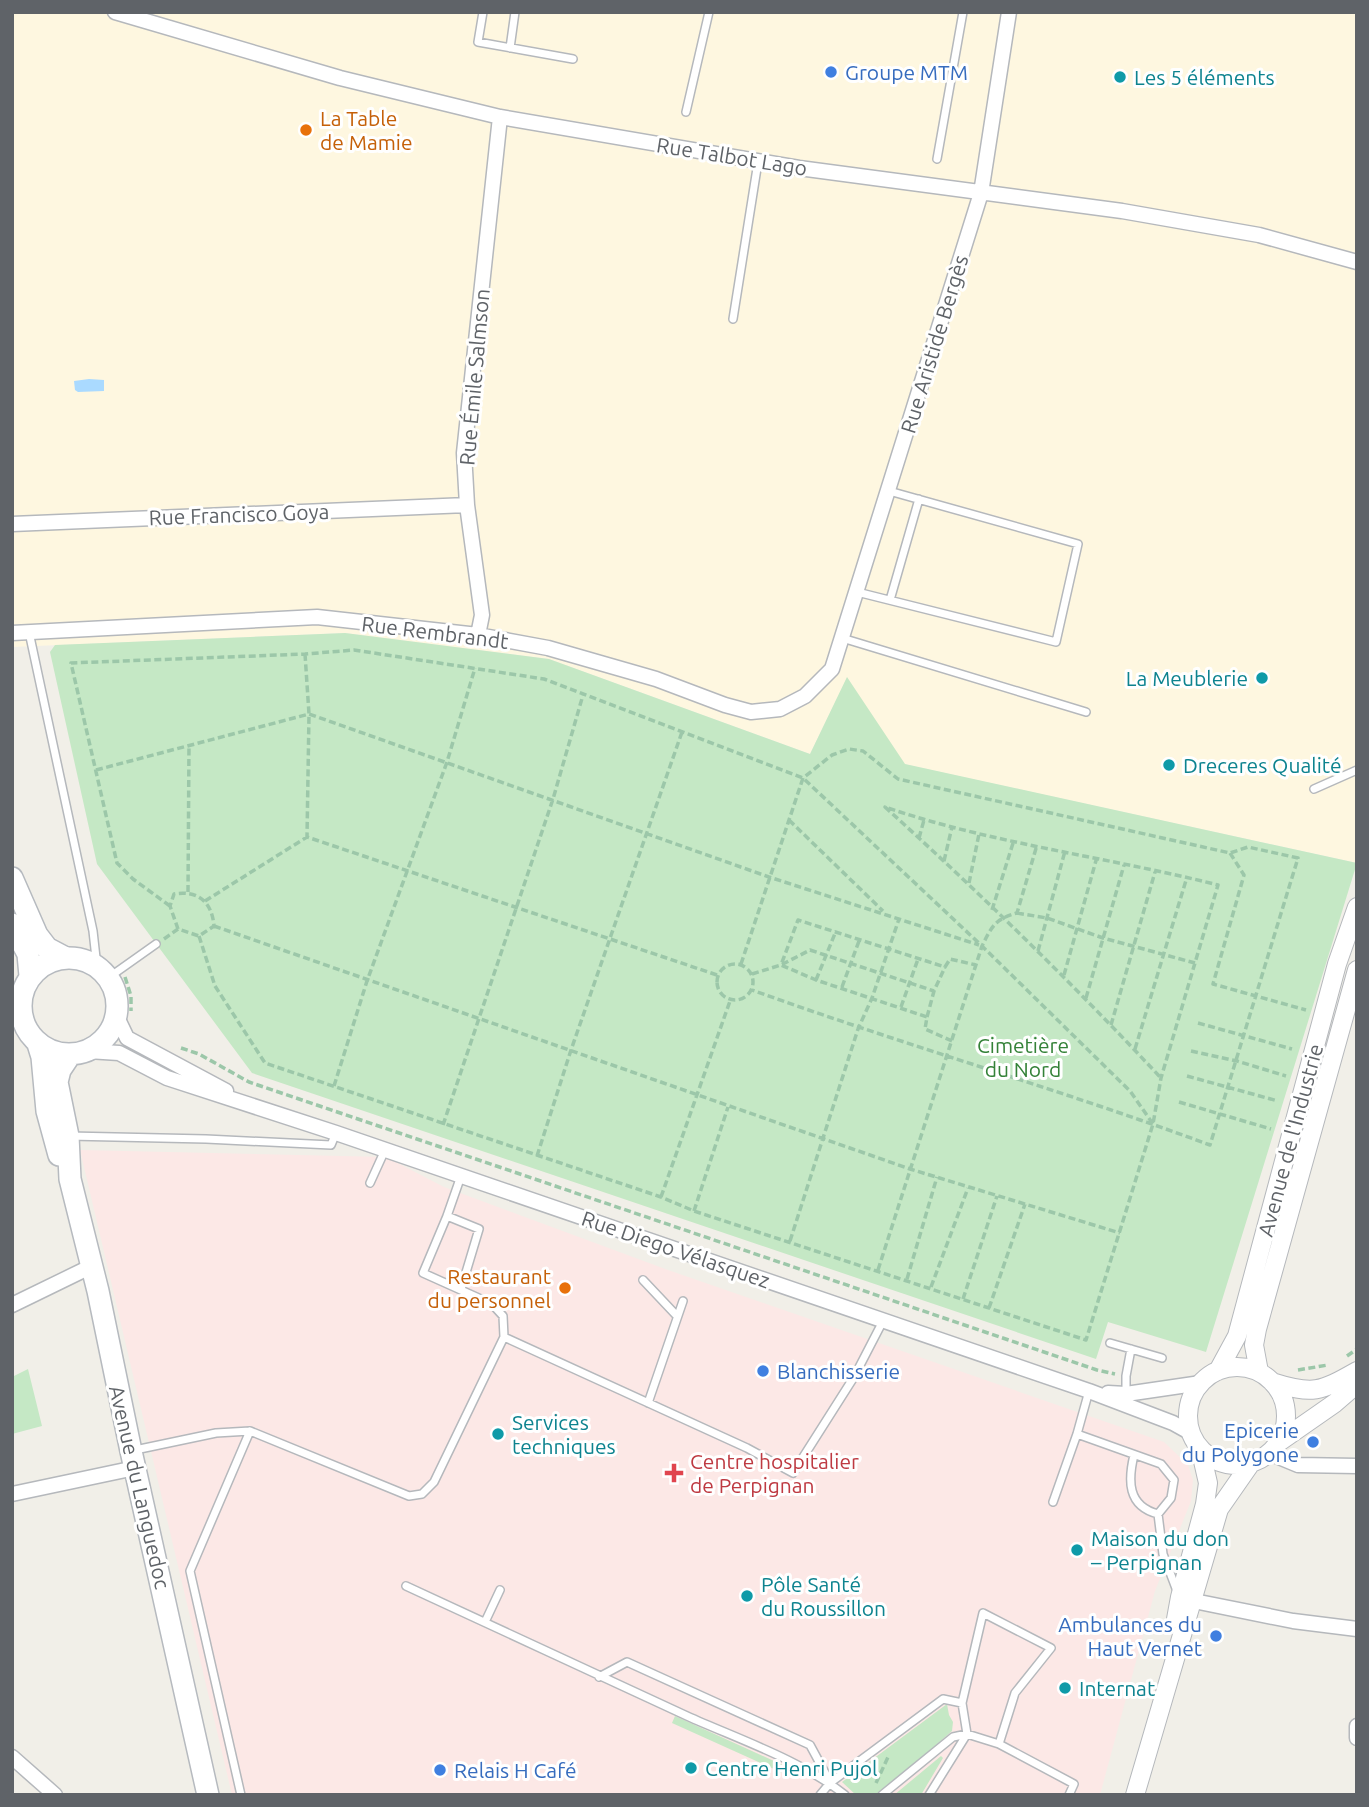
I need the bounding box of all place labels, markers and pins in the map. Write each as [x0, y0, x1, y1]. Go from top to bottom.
place label: Groupe MTM [845, 60, 968, 84]
marker: Groupe MTM [823, 64, 839, 80]
place label: Les 5 éléments [1134, 65, 1275, 89]
marker: Les 5 éléments [1112, 69, 1128, 85]
place label: La Table de Mamie [320, 106, 413, 154]
marker: La Table de Mamie [298, 122, 314, 138]
place label: La Meublerie [1126, 666, 1248, 690]
marker: La Meublerie [1254, 670, 1270, 686]
place label: Dreceres Qualité [1183, 753, 1342, 777]
marker: Dreceres Qualité [1161, 757, 1177, 773]
place label: Restaurant du personnel [428, 1264, 551, 1312]
marker: Restaurant du personnel [557, 1280, 573, 1296]
place label: Blanchisserie [777, 1359, 900, 1383]
marker: Blanchisserie [755, 1363, 771, 1379]
place label: Services techniques [512, 1410, 616, 1458]
place label: Epicerie du Polygone [1182, 1418, 1299, 1466]
marker: Services techniques [490, 1426, 506, 1442]
marker: Epicerie du Polygone [1305, 1434, 1321, 1450]
place label: Centre hospitalier de Perpignan [690, 1449, 859, 1497]
marker: Centre hospitalier de Perpignan [664, 1463, 684, 1483]
place label: Maison du don – Perpignan [1090, 1526, 1229, 1574]
marker: Maison du don – Perpignan [1069, 1542, 1085, 1558]
place label: Pôle Santé du Roussillon [761, 1572, 886, 1620]
marker: Pôle Santé du Roussillon [739, 1588, 755, 1604]
place label: Ambulances du Haut Vernet [1058, 1612, 1202, 1660]
marker: Ambulances du Haut Vernet [1208, 1628, 1224, 1644]
place label: Internat [1079, 1676, 1155, 1700]
marker: Internat [1057, 1680, 1073, 1696]
place label: Centre Henri Pujol [705, 1756, 878, 1780]
place label: Relais H Café [454, 1758, 577, 1782]
marker: Centre Henri Pujol [683, 1760, 699, 1776]
marker: Relais H Café [432, 1762, 448, 1778]

